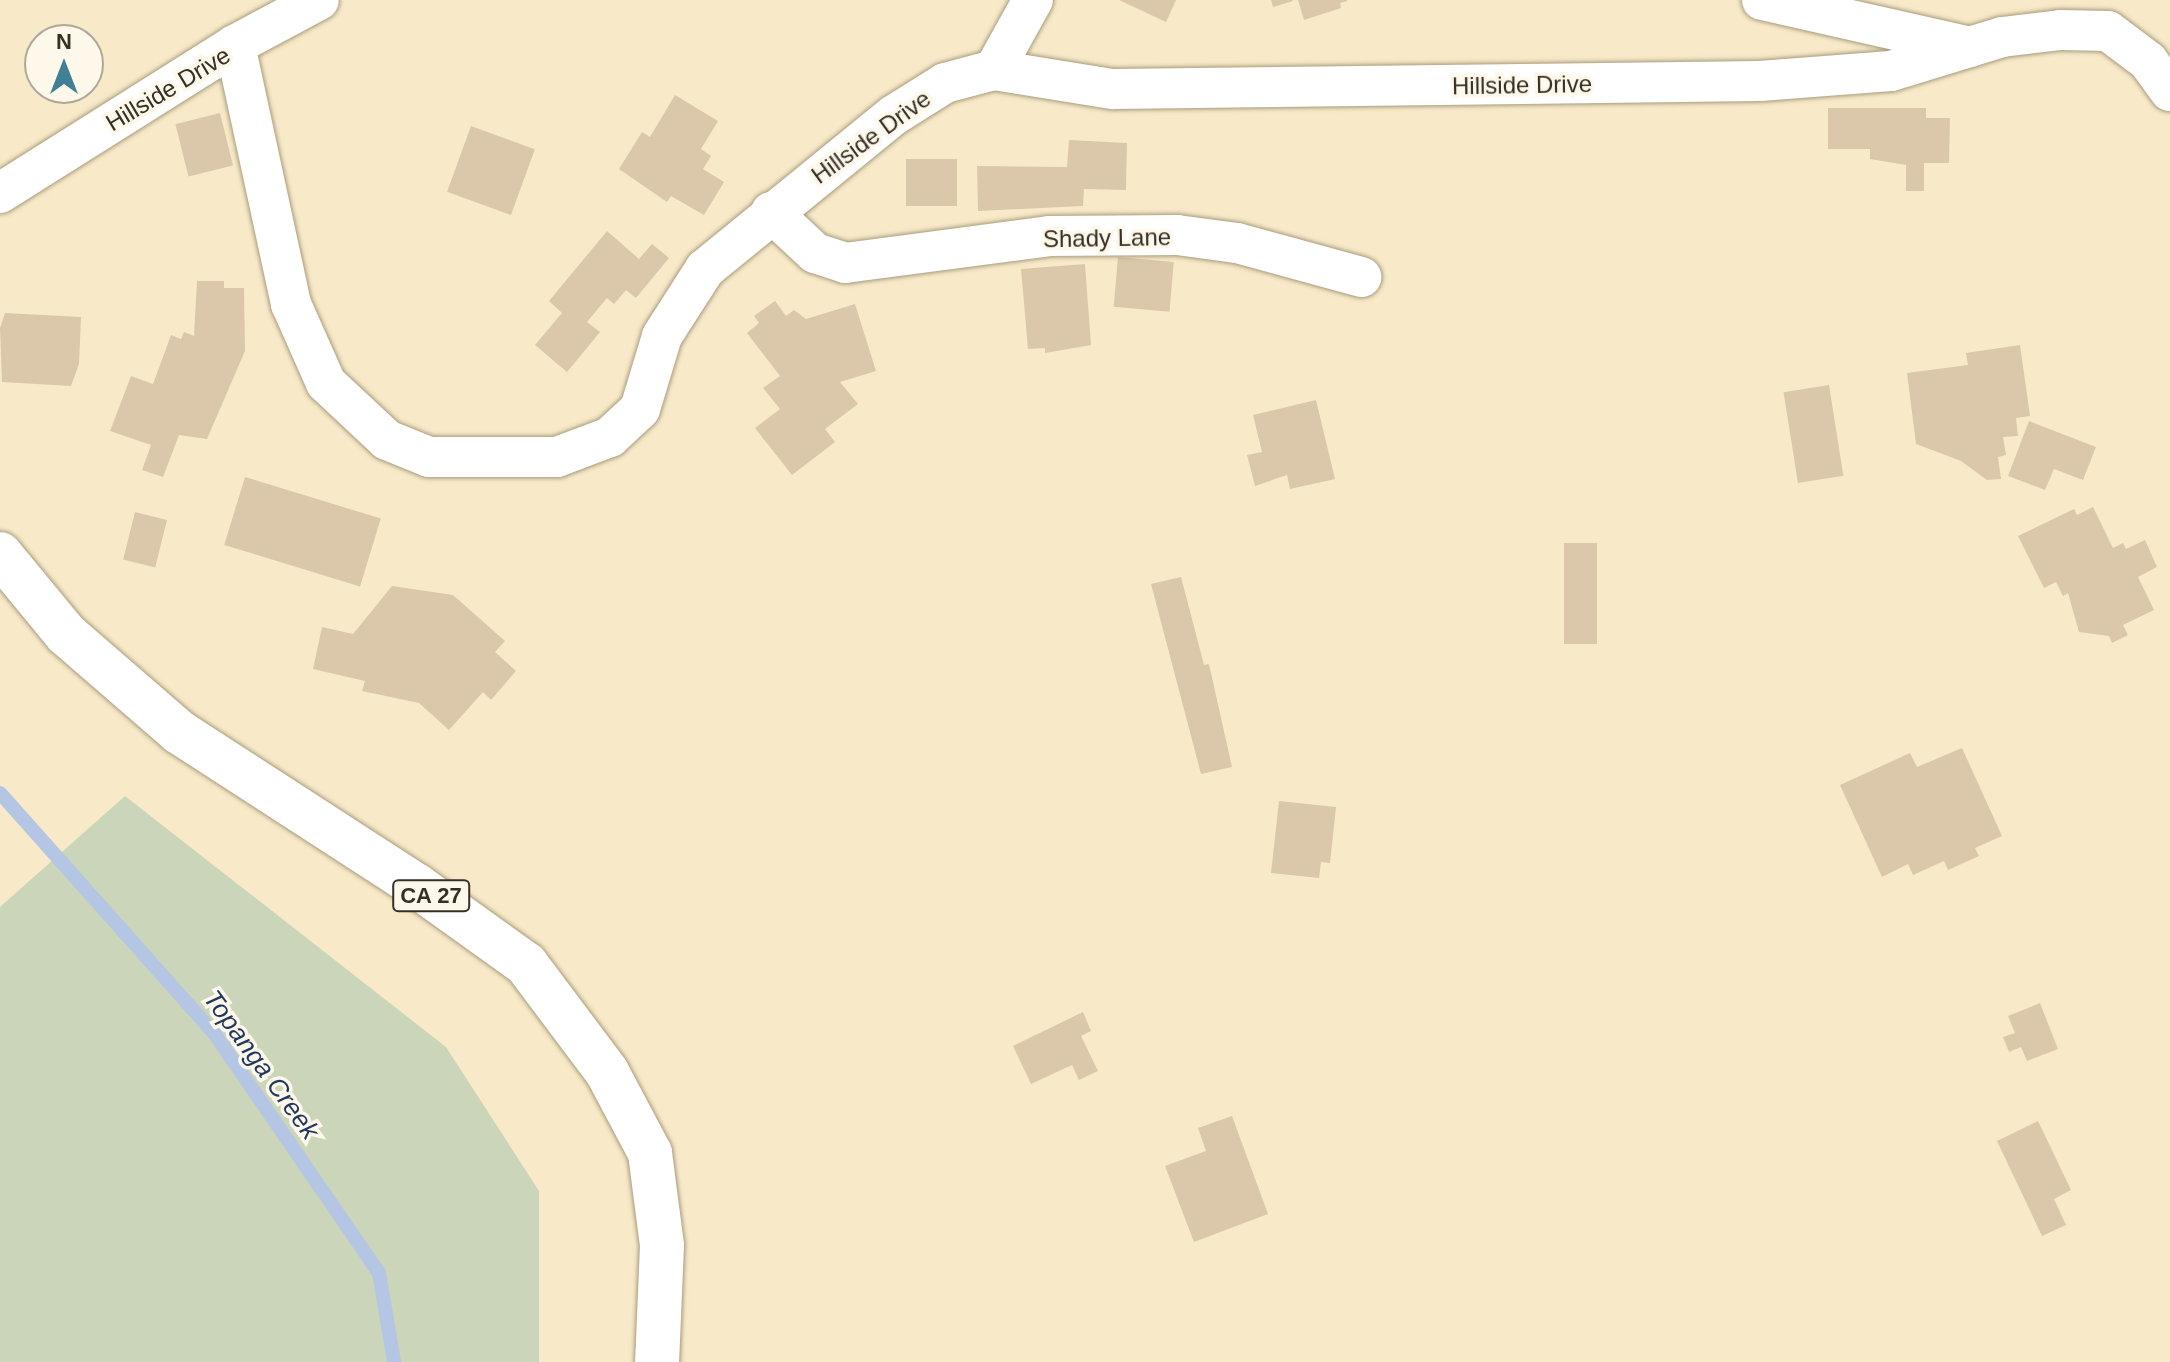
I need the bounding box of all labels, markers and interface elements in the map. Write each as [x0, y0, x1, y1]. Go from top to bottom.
north arrow [24, 24, 104, 104]
text: N [56, 29, 72, 54]
street label: Hillside Drive [101, 41, 235, 137]
street label: Hillside Drive [1452, 69, 1592, 101]
street label: Hillside Drive [806, 84, 936, 190]
street label: Shady Lane [1043, 222, 1171, 254]
road number: CA 27 [391, 878, 471, 914]
water label: Topanga Creek [196, 984, 326, 1146]

